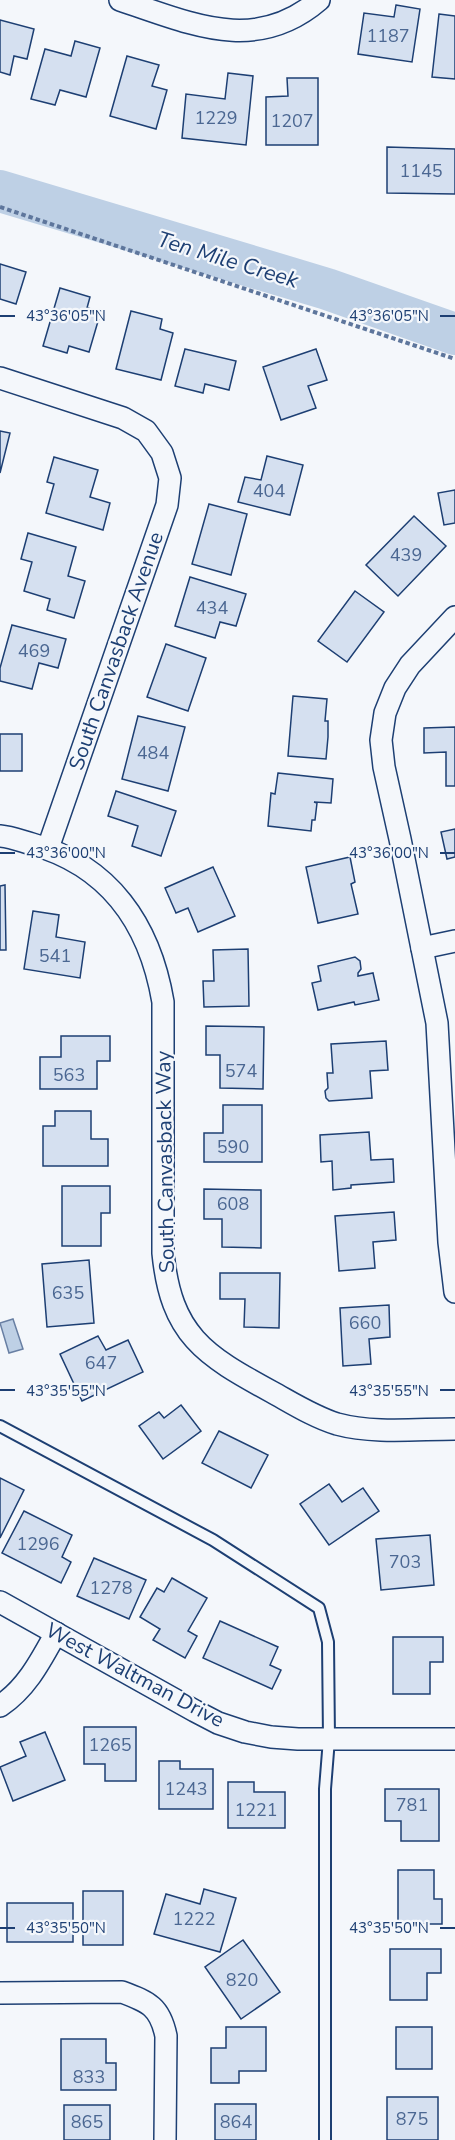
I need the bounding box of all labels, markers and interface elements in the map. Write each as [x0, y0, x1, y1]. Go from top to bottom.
house number: 1187 [366, 24, 410, 48]
house number: 1229 [194, 106, 238, 130]
house number: 1207 [270, 109, 314, 133]
house number: 1145 [399, 159, 443, 183]
water label: Ten Mile Creek [153, 224, 303, 296]
text: 43°36'05"N [26, 306, 106, 326]
text: 43°36'05"N [349, 306, 429, 326]
house number: 404 [253, 479, 285, 503]
street label: South Canvasback Avenue [62, 528, 170, 774]
house number: 439 [390, 543, 422, 567]
house number: 434 [196, 596, 228, 620]
house number: 469 [18, 639, 50, 663]
house number: 484 [137, 741, 169, 765]
text: 43°36'00"N [26, 843, 106, 863]
text: 43°36'00"N [349, 843, 429, 863]
house number: 541 [39, 944, 71, 968]
street label: South Canvasback Way [149, 1050, 181, 1273]
house number: 574 [225, 1059, 257, 1083]
house number: 563 [53, 1063, 85, 1087]
house number: 590 [217, 1135, 249, 1159]
house number: 608 [217, 1192, 249, 1216]
house number: 635 [52, 1281, 84, 1305]
house number: 660 [349, 1311, 381, 1335]
house number: 647 [85, 1351, 117, 1375]
text: 43°35'55"N [26, 1381, 106, 1401]
text: 43°35'55"N [349, 1381, 429, 1401]
house number: 1296 [16, 1532, 60, 1556]
house number: 703 [389, 1550, 421, 1574]
house number: 1278 [89, 1576, 133, 1600]
street label: West Waltman Drive [41, 1616, 229, 1734]
house number: 1265 [88, 1733, 132, 1757]
house number: 1243 [164, 1777, 208, 1801]
house number: 781 [396, 1793, 428, 1817]
house number: 1221 [234, 1798, 278, 1822]
house number: 1222 [172, 1907, 216, 1931]
text: 43°35'50"N [26, 1918, 106, 1938]
text: 43°35'50"N [349, 1918, 429, 1938]
house number: 820 [226, 1968, 258, 1992]
house number: 833 [73, 2065, 105, 2089]
house number: 875 [396, 2107, 428, 2131]
house number: 865 [71, 2110, 103, 2134]
house number: 864 [220, 2110, 252, 2134]

